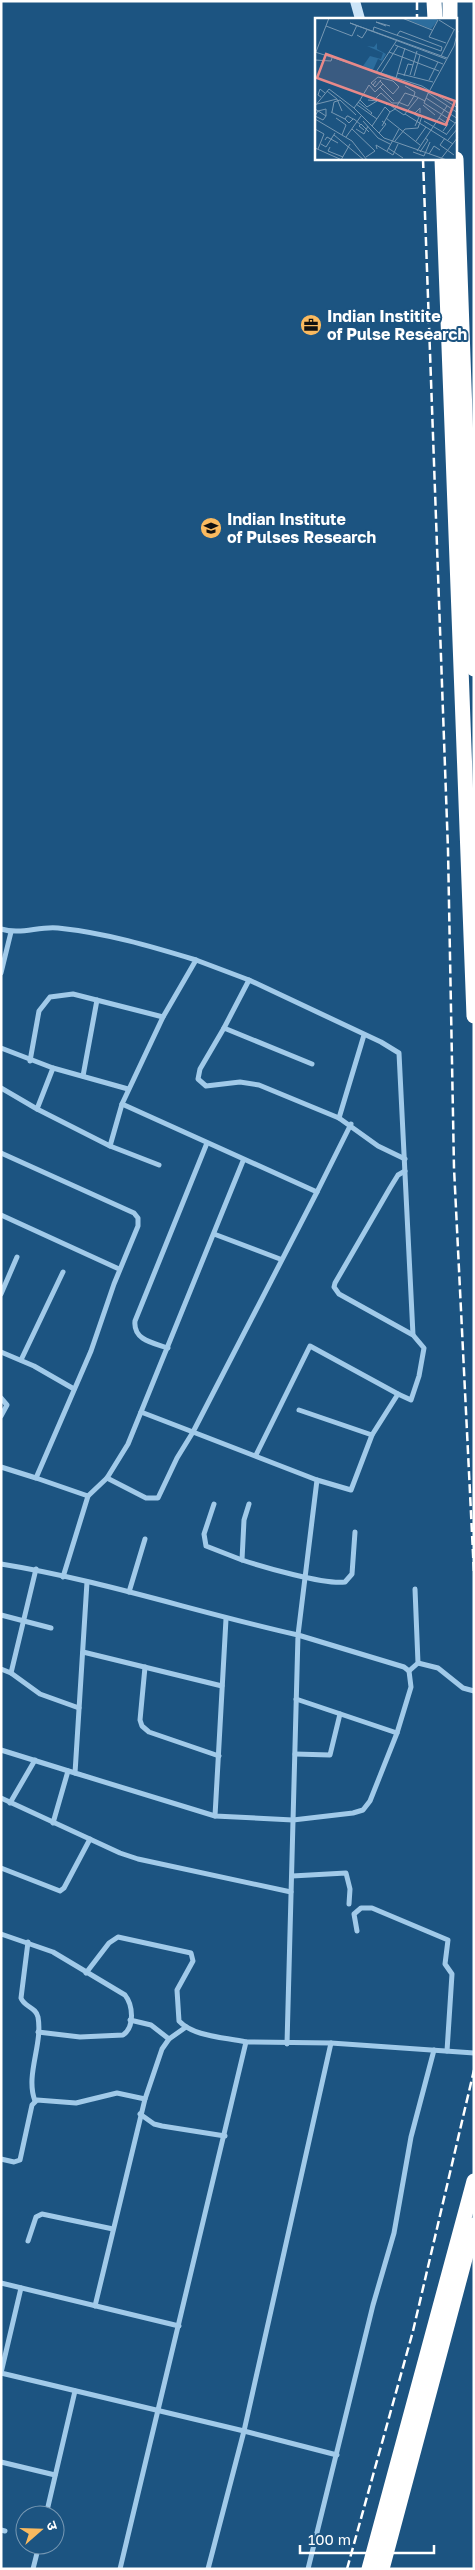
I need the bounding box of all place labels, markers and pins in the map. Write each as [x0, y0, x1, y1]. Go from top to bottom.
place label: Indian Institite of Pulse Research [327, 306, 467, 344]
office icon: Indian Institite of Pulse Research [299, 313, 323, 337]
place label: Indian Institute of Pulses Research [227, 509, 376, 547]
school or university icon: Indian Institute of Pulses Research [199, 516, 223, 540]

